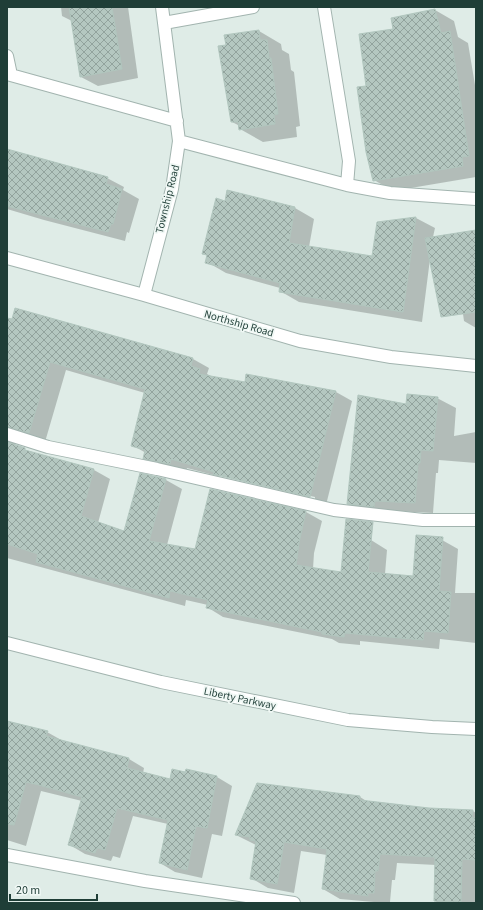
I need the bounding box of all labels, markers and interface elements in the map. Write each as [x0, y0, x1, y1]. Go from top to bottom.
street label: Township Road [152, 163, 183, 235]
street label: Northship Road [202, 306, 275, 341]
street label: Liberty Parkway [202, 684, 277, 713]
scale bar [10, 876, 97, 902]
text: 20 m [16, 882, 40, 899]

